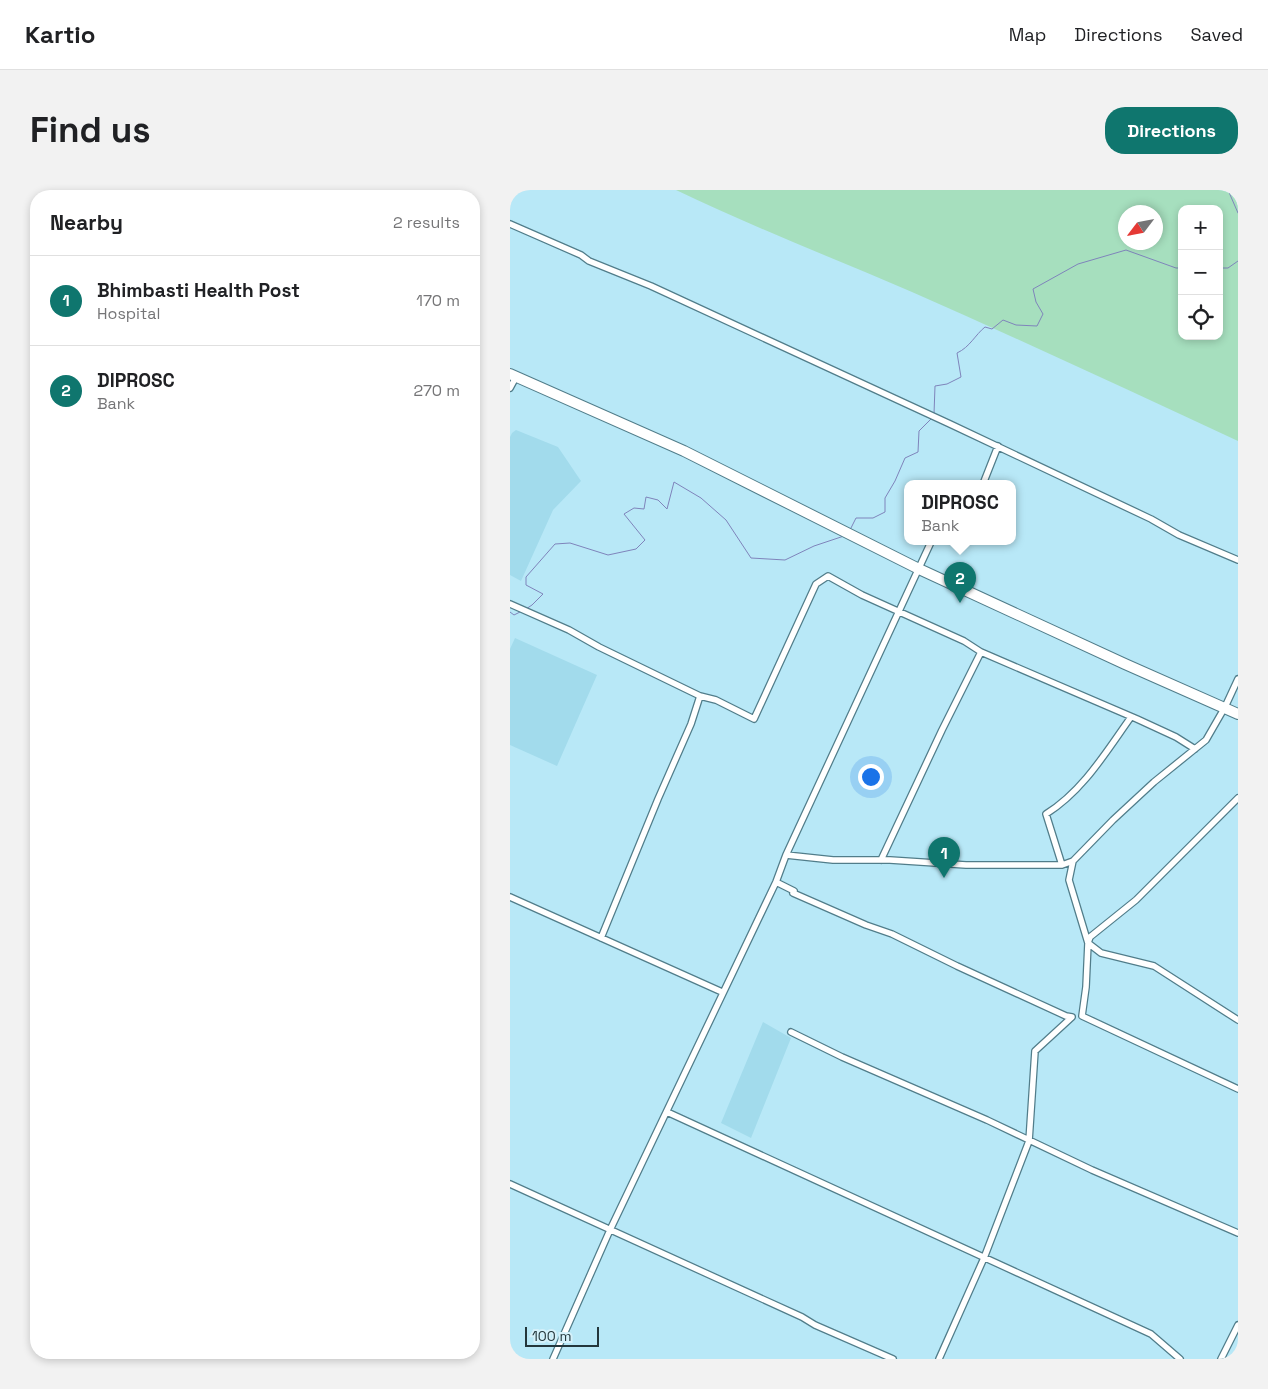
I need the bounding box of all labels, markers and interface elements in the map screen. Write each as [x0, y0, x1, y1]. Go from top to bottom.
text: Kartio [25, 19, 95, 50]
text: Map [1009, 23, 1046, 46]
text: Directions [1074, 23, 1163, 46]
text: Saved [1191, 23, 1243, 46]
button: Directions [1105, 107, 1238, 154]
text: Find us [30, 108, 151, 152]
north arrow [1118, 205, 1163, 250]
map controls [1178, 205, 1223, 340]
button: + [1178, 205, 1223, 250]
text: Nearby [50, 209, 123, 236]
text: 2 results [393, 212, 460, 233]
button: − [1178, 250, 1223, 295]
text: Bhimbasti Health Post [97, 278, 300, 303]
text: 1 [62, 290, 70, 311]
text: 170 m [416, 290, 460, 311]
button: locate [1178, 295, 1223, 340]
text: Hospital [97, 303, 160, 324]
text: DIPROSC [97, 368, 175, 393]
text: 2 [61, 380, 71, 401]
text: 270 m [413, 380, 460, 401]
text: Bank [97, 393, 135, 414]
popup [904, 480, 1016, 545]
text: DIPROSC [921, 490, 999, 515]
text: Bank [921, 515, 959, 536]
pin: 2 [944, 562, 976, 603]
your location [858, 764, 884, 790]
pin: 1 [928, 837, 960, 878]
scale bar [525, 1324, 599, 1347]
text: 100 m [532, 1327, 571, 1345]

